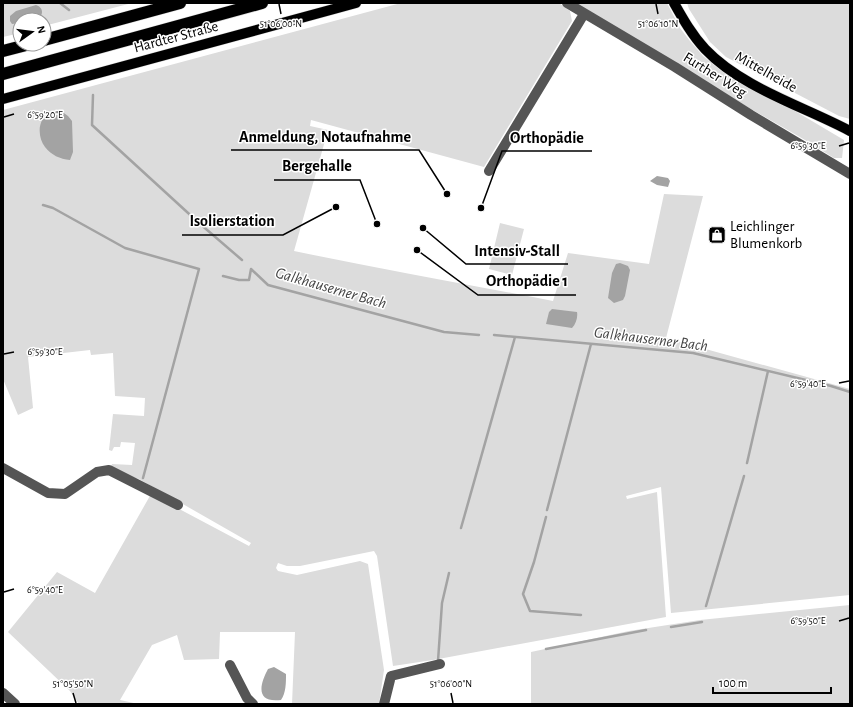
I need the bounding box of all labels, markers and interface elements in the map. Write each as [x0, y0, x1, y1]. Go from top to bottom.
north arrow [12, 12, 52, 52]
street label: Hardter Straße [132, 18, 220, 55]
text: 51°06'00"N [260, 19, 302, 29]
text: 51°06'10"N [638, 19, 678, 29]
text: N [35, 25, 47, 35]
street label: Mittelheide [732, 49, 800, 95]
street label: Further Weg [681, 50, 750, 101]
text: 6°59'20"E [27, 110, 63, 120]
callout: Anmeldung, Notaufnahme [231, 122, 419, 150]
callout: Orthopädie [502, 123, 592, 151]
text: Anmeldung, Notaufnahme [239, 129, 411, 145]
text: Orthopädie [510, 130, 584, 146]
text: 6°59'30"E [790, 141, 826, 151]
callout: Bergehalle [274, 152, 360, 180]
text: Bergehalle [282, 158, 352, 174]
callout: Isolierstation [182, 207, 283, 235]
text: Isolierstation [189, 213, 275, 229]
place label: Leichlinger Blumenkorb [730, 219, 803, 251]
shop icon: Leichlinger Blumenkorb [707, 225, 727, 245]
callout: Intensiv-Stall [466, 236, 568, 264]
text: Intensiv-Stall [474, 243, 560, 259]
water label: Galkhauserner Bach [274, 265, 388, 311]
callout: Orthopädie 1 [478, 267, 576, 295]
text: Orthopädie 1 [486, 273, 568, 289]
water label: Galkhauserner Bach [593, 324, 709, 354]
text: 6°59'30"E [27, 347, 63, 357]
text: 6°59'40"E [790, 379, 826, 389]
text: 6°59'40"E [27, 585, 63, 595]
text: 6°59'50"E [790, 616, 826, 626]
scale bar [713, 669, 831, 695]
text: 100 m [719, 677, 747, 689]
text: 51°05'50"N [53, 679, 93, 689]
text: 51°06'00"N [430, 679, 472, 689]

